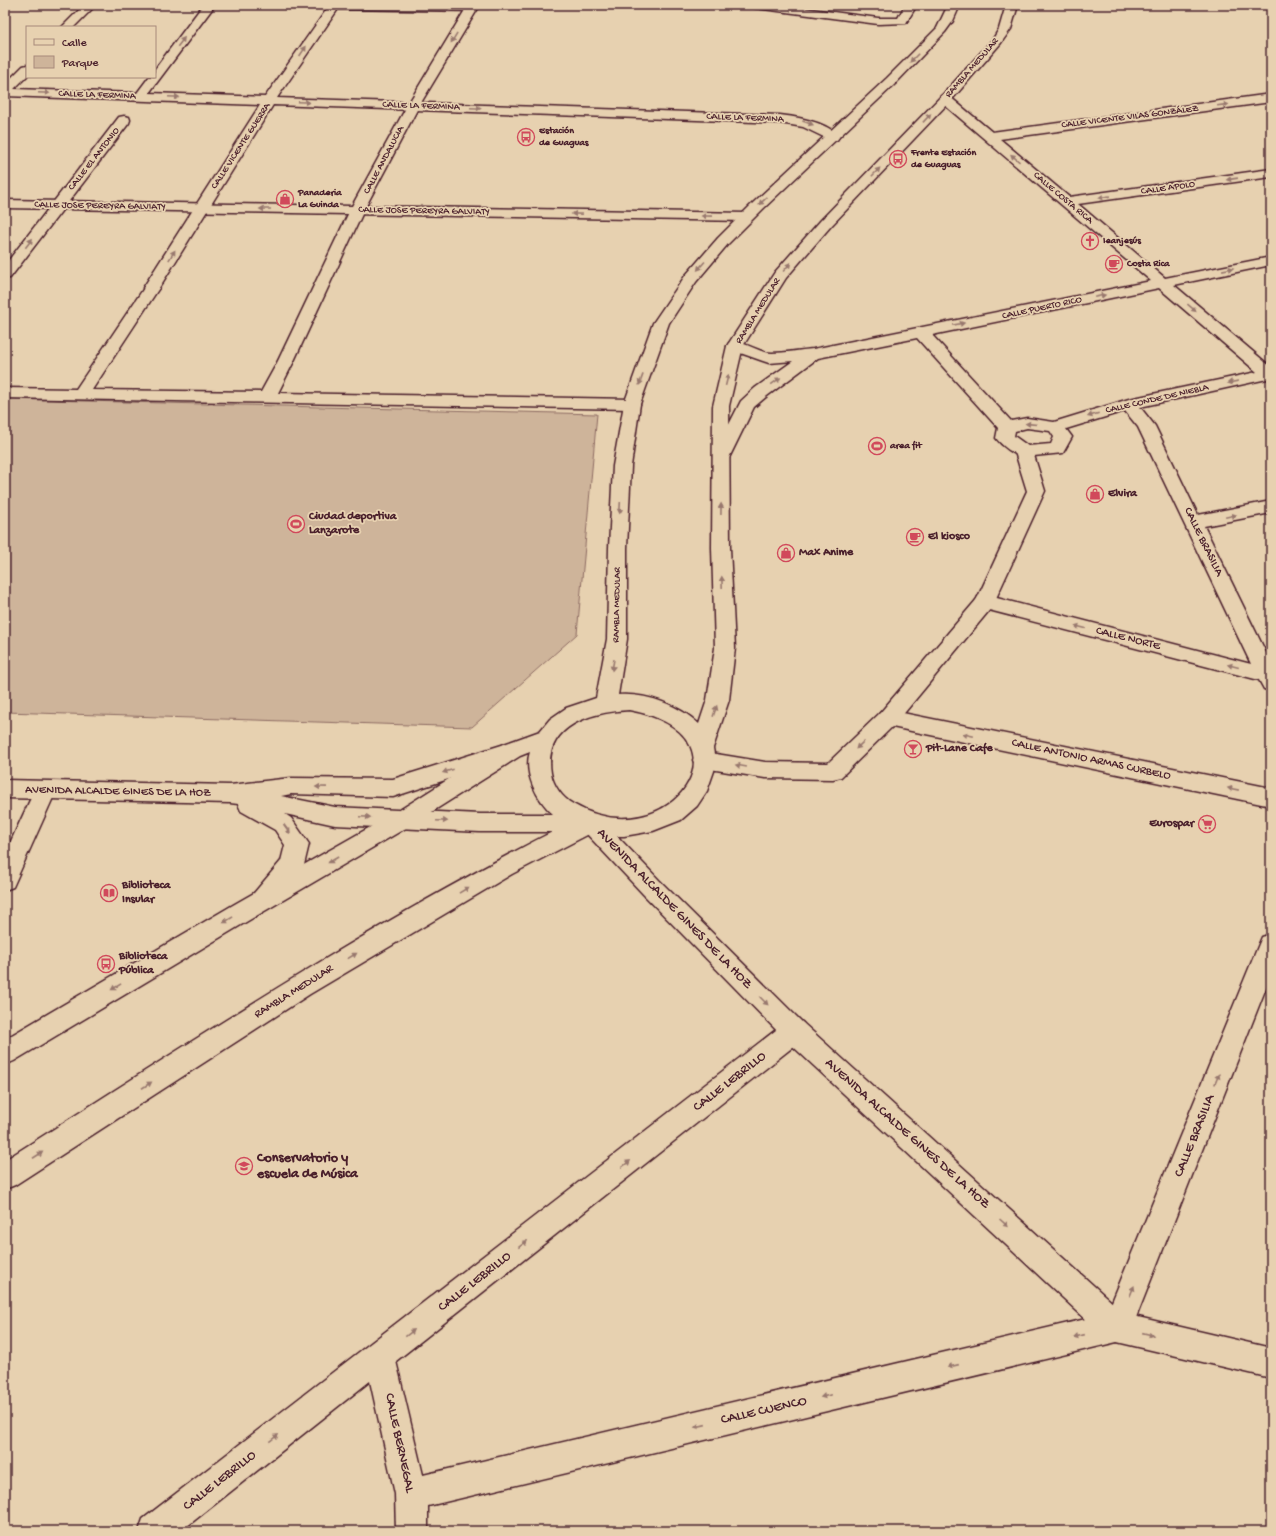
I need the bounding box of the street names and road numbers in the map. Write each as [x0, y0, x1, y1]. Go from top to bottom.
street label: RAMBLA MEDULAR [943, 35, 1002, 100]
street label: CALLE LA FERMINA [58, 88, 137, 102]
street label: CALLE LA FERMINA [382, 99, 461, 113]
street label: CALLE VICENTE GUERRA [209, 100, 274, 191]
street label: CALLE VICENTE VILAS GONZÁLEZ [1061, 103, 1200, 131]
street label: CALLE LA FERMINA [706, 111, 785, 125]
street label: CALLE ANDALUCIA [361, 123, 407, 196]
street label: CALLE EL ANTONIO [66, 125, 122, 193]
street label: CALLE COSTA RICA [1031, 169, 1096, 227]
street label: CALLE APOLO [1140, 178, 1196, 198]
street label: CALLE JOSE PEREYRA GALVIATY [34, 199, 166, 213]
street label: CALLE JOSE PEREYRA GALVIATY [358, 204, 490, 218]
street label: RAMBLA MEDULAR [733, 275, 783, 346]
street label: CALLE PUERTO RICO [1001, 294, 1083, 322]
street label: CALLE CONDE DE NIEBLA [1104, 381, 1211, 417]
street label: CALLE BRASILIA [1180, 505, 1226, 580]
street label: RAMBLA MEDULAR [610, 566, 624, 643]
street label: CALLE NORTE [1094, 624, 1162, 654]
street label: CALLE ANTONIO ARMAS CURBELO [1010, 736, 1172, 784]
street label: AVENIDA ALCALDE GINES DE LA HOZ [25, 783, 211, 801]
street label: AVENIDA ALCALDE GINES DE LA HOZ [593, 825, 756, 994]
street label: RAMBLA MEDULAR [252, 962, 337, 1022]
street label: CALLE LEBRILLO [690, 1048, 771, 1116]
street label: AVENIDA ALCALDE GINES DE LA HOZ [821, 1055, 994, 1213]
street label: CALLE BRASILIA [1171, 1092, 1220, 1180]
street label: CALLE LEBRILLO [435, 1248, 516, 1316]
street label: CALLE BERNEGAL [380, 1392, 418, 1495]
street label: CALLE CUENCO [719, 1393, 809, 1429]
street label: CALLE LEBRILLO [180, 1447, 261, 1515]

